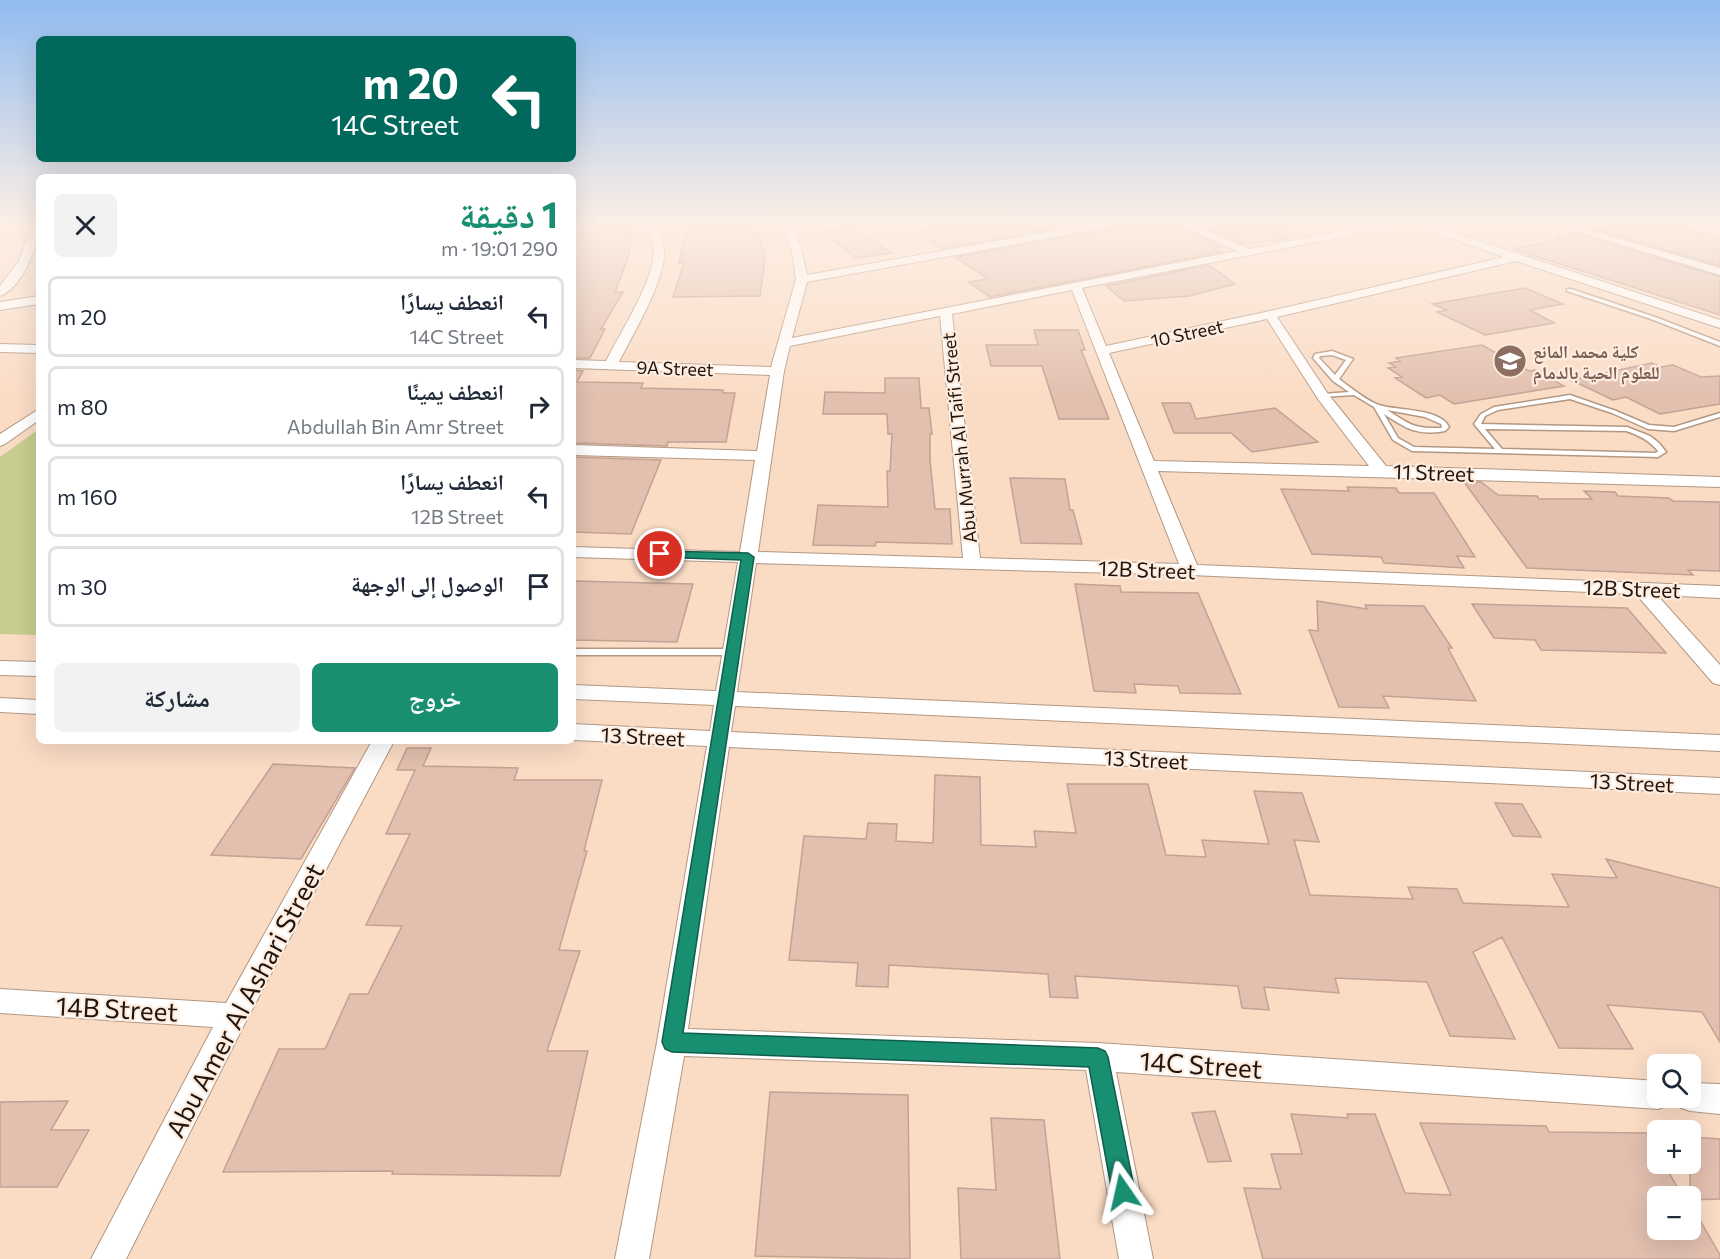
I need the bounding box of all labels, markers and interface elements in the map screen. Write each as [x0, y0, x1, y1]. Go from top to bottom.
text: 20 m [363, 56, 459, 108]
icon: left [480, 60, 558, 138]
text: 14C Street [331, 108, 459, 141]
text: 1 دقيقة [459, 191, 558, 235]
button: close [54, 194, 117, 257]
text: 290 m · 19:01 [441, 236, 558, 260]
text: انعطف يسارًا [400, 288, 504, 315]
icon: left [522, 300, 555, 333]
text: 20 m [57, 303, 107, 330]
street label: 10 Street [1149, 315, 1225, 351]
text: 14C Street [409, 324, 504, 348]
street label: Abu Murrah Al Taifi Street [937, 332, 981, 544]
place label: كلية محمد المانع للعلوم الحية بالدمام [1533, 340, 1660, 385]
school or university icon: كلية محمد المانع للعلوم الحية بالدمام [1492, 343, 1528, 379]
street label: 9A Street [636, 356, 714, 380]
text: انعطف يمينًا [406, 378, 504, 405]
icon: right [522, 390, 555, 423]
text: 80 m [57, 393, 108, 420]
text: Abdullah Bin Amr Street [287, 414, 504, 438]
street label: 11 Street [1393, 458, 1475, 486]
text: انعطف يسارًا [400, 468, 504, 495]
icon: left [522, 480, 555, 513]
text: 160 m [57, 483, 118, 510]
text: 12B Street [411, 504, 504, 528]
pin [634, 528, 685, 579]
icon: arrive [643, 537, 676, 570]
street label: 12B Street [1098, 555, 1196, 583]
text: الوصول إلى الوجهة [351, 570, 504, 597]
icon: arrive [522, 570, 555, 603]
text: 30 m [57, 573, 107, 600]
street label: 12B Street [1583, 574, 1681, 602]
button: مشاركة [54, 663, 300, 732]
button: خروج [312, 663, 558, 732]
street label: 13 Street [600, 721, 686, 751]
street label: 13 Street [1103, 744, 1189, 774]
street label: 13 Street [1589, 767, 1675, 797]
street label: Abu Amer Al Ashari Street [159, 858, 329, 1142]
street label: 14B Street [55, 989, 179, 1027]
street label: 14C Street [1139, 1044, 1263, 1084]
map controls [1647, 1054, 1701, 1240]
button: search [1647, 1054, 1701, 1108]
button: + [1647, 1120, 1701, 1174]
position arrow [1091, 1160, 1155, 1224]
button: − [1647, 1186, 1701, 1240]

